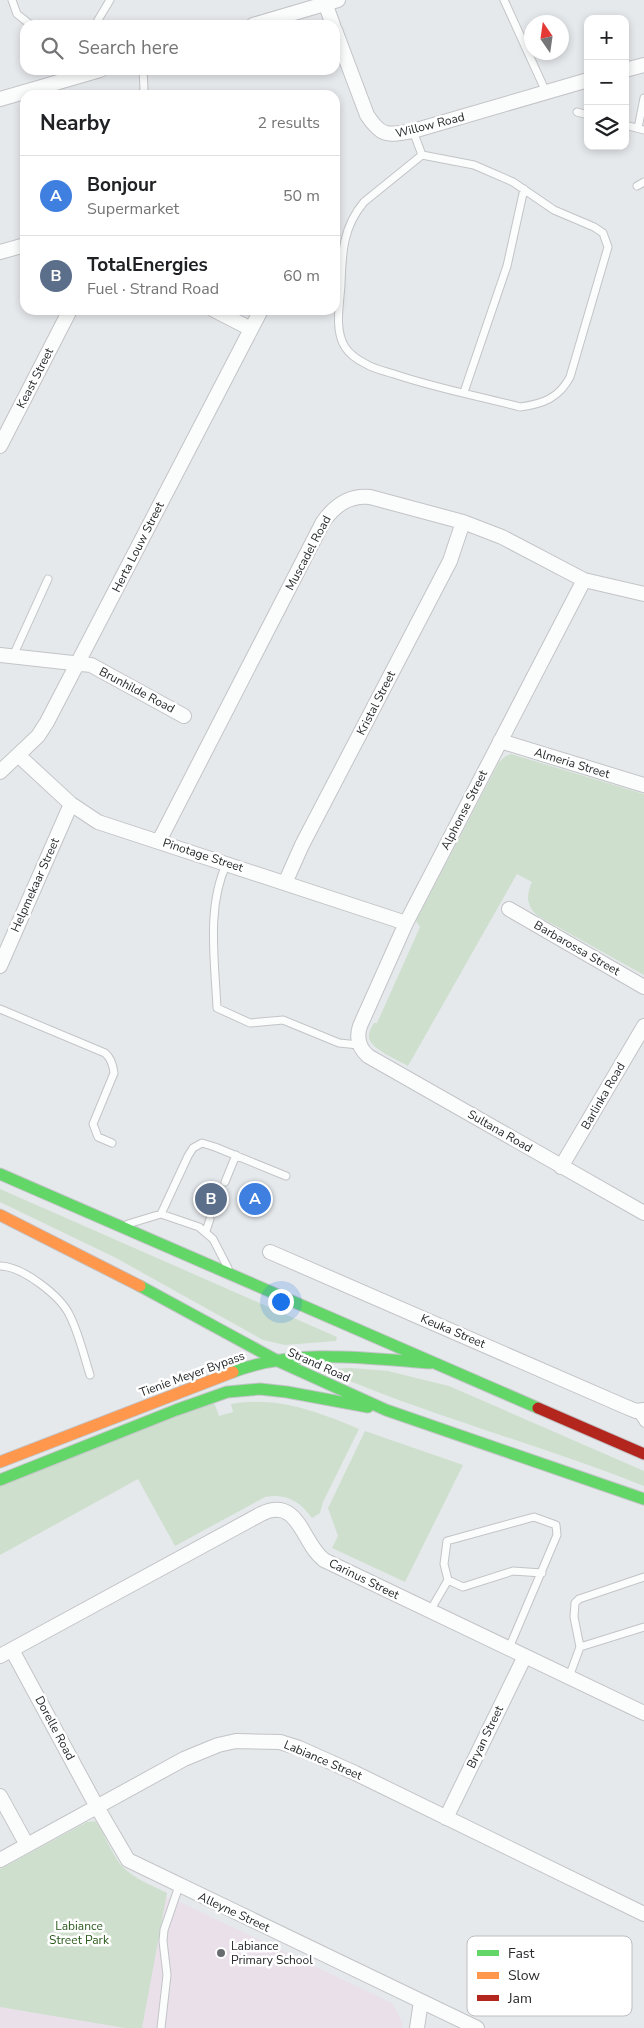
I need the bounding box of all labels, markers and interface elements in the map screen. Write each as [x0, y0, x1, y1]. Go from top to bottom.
north arrow [524, 15, 569, 60]
map controls [584, 15, 629, 150]
button: + [584, 15, 629, 60]
search box [20, 20, 340, 75]
icon: search [38, 34, 66, 62]
text: Search here [78, 35, 179, 61]
button: − [584, 60, 629, 105]
button: layers [584, 105, 629, 150]
text: Nearby [40, 109, 110, 137]
street label: Willow Road [394, 109, 466, 141]
text: 2 results [258, 112, 320, 134]
text: Bonjour [87, 172, 156, 198]
text: A [50, 185, 62, 207]
text: 50 m [283, 185, 320, 207]
text: Supermarket [87, 198, 179, 220]
text: TotalEnergies [87, 252, 208, 278]
text: B [50, 265, 62, 287]
text: 60 m [283, 265, 320, 287]
text: Fuel · Strand Road [87, 278, 219, 300]
street label: Keast Street [13, 344, 57, 411]
street label: Herta Louw Street [108, 498, 168, 595]
street label: Muscadel Road [282, 513, 334, 593]
street label: Brunhilde Road [96, 663, 178, 717]
street label: Kristal Street [353, 667, 399, 738]
street label: Almeria Street [532, 744, 612, 782]
street label: Alphonse Street [437, 767, 491, 853]
street label: Pinotage Street [161, 834, 246, 876]
street label: Helpmekaar Street [7, 835, 63, 935]
street label: Barbarossa Street [531, 917, 624, 980]
street label: Barlinka Road [577, 1059, 629, 1133]
street label: Sultana Road [465, 1106, 535, 1156]
pin: B [195, 1180, 227, 1218]
pin: A [239, 1180, 271, 1218]
your location [268, 1289, 294, 1315]
street label: Keuka Street [418, 1310, 488, 1352]
street label: Strand Road [285, 1344, 353, 1386]
street label: Tienie Meyer Bypass [137, 1347, 247, 1401]
street label: Carinus Street [326, 1555, 403, 1603]
street label: Dorelle Road [31, 1693, 79, 1763]
street label: Bryan Street [463, 1702, 507, 1771]
street label: Labiance Street [281, 1736, 365, 1784]
street label: Alleyne Street [196, 1888, 273, 1936]
park label: Labiance Street Park [49, 1918, 110, 1948]
legend [467, 1936, 632, 2016]
place label: Labiance Primary School [231, 1938, 313, 1968]
text: Fast [508, 1944, 534, 1963]
marker: Labiance Primary School [215, 1947, 227, 1959]
text: Slow [508, 1966, 540, 1985]
text: Jam [507, 1989, 532, 2008]

